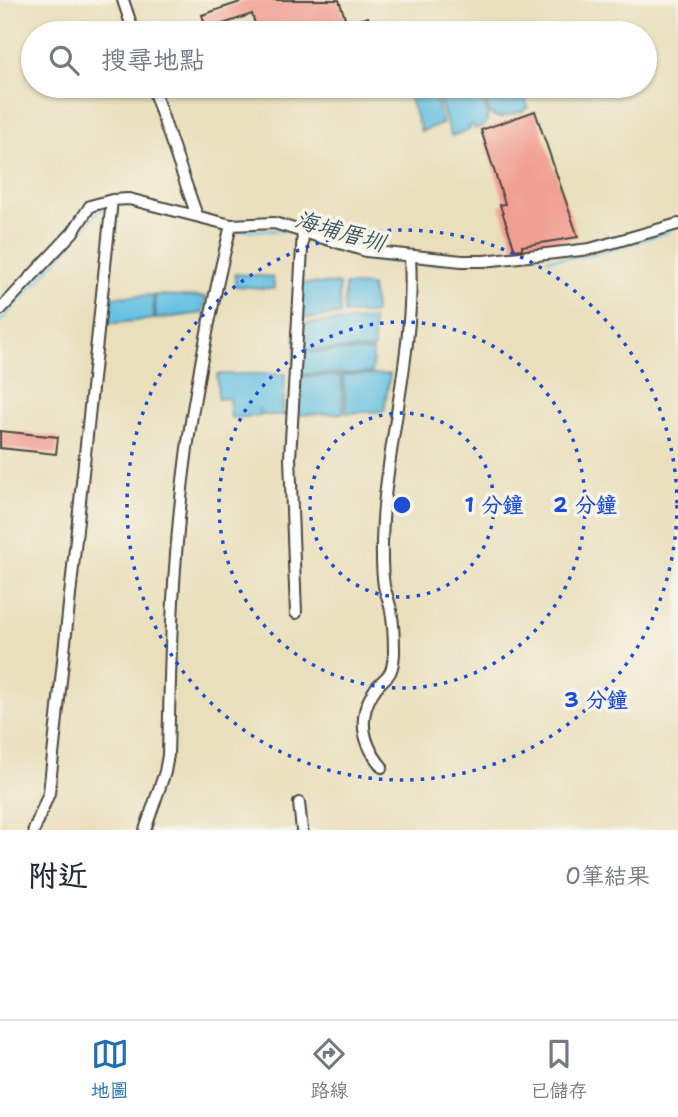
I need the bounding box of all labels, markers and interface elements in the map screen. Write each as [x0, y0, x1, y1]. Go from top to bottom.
search box [21, 21, 657, 98]
icon: search [45, 41, 83, 79]
text: 搜尋地點 [101, 42, 205, 77]
water label: 海埔厝圳 [292, 204, 391, 259]
text: 1 分鐘 [465, 491, 523, 519]
text: 2 分鐘 [553, 491, 617, 519]
centre of rings [390, 493, 414, 517]
text: 3 分鐘 [564, 686, 628, 714]
text: 附近 [28, 855, 88, 896]
text: 0筆結果 [565, 861, 650, 891]
tab: 地圖 [91, 1035, 129, 1103]
tab: 路線 [310, 1035, 348, 1103]
tab: 已儲存 [530, 1035, 587, 1103]

